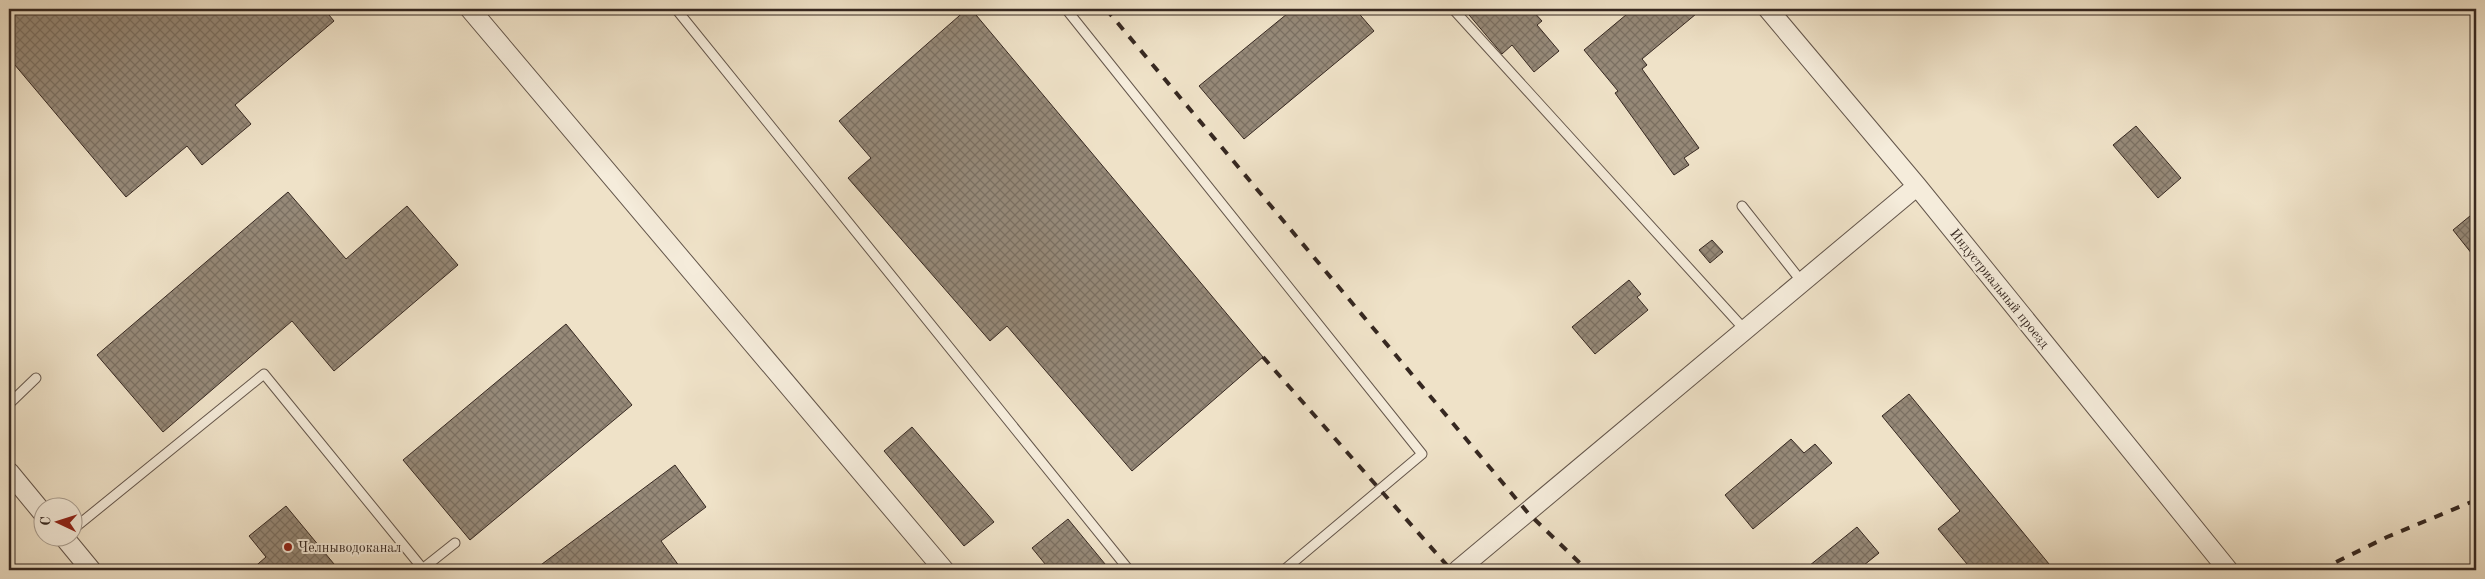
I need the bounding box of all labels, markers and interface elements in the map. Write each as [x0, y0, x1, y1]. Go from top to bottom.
street label: Индустриальный проезд [1947, 226, 2052, 351]
north arrow [32, 496, 82, 546]
text: С [39, 516, 53, 526]
marker: Челныводоканал [282, 541, 294, 553]
place label: Челныводоканал [298, 541, 401, 555]

